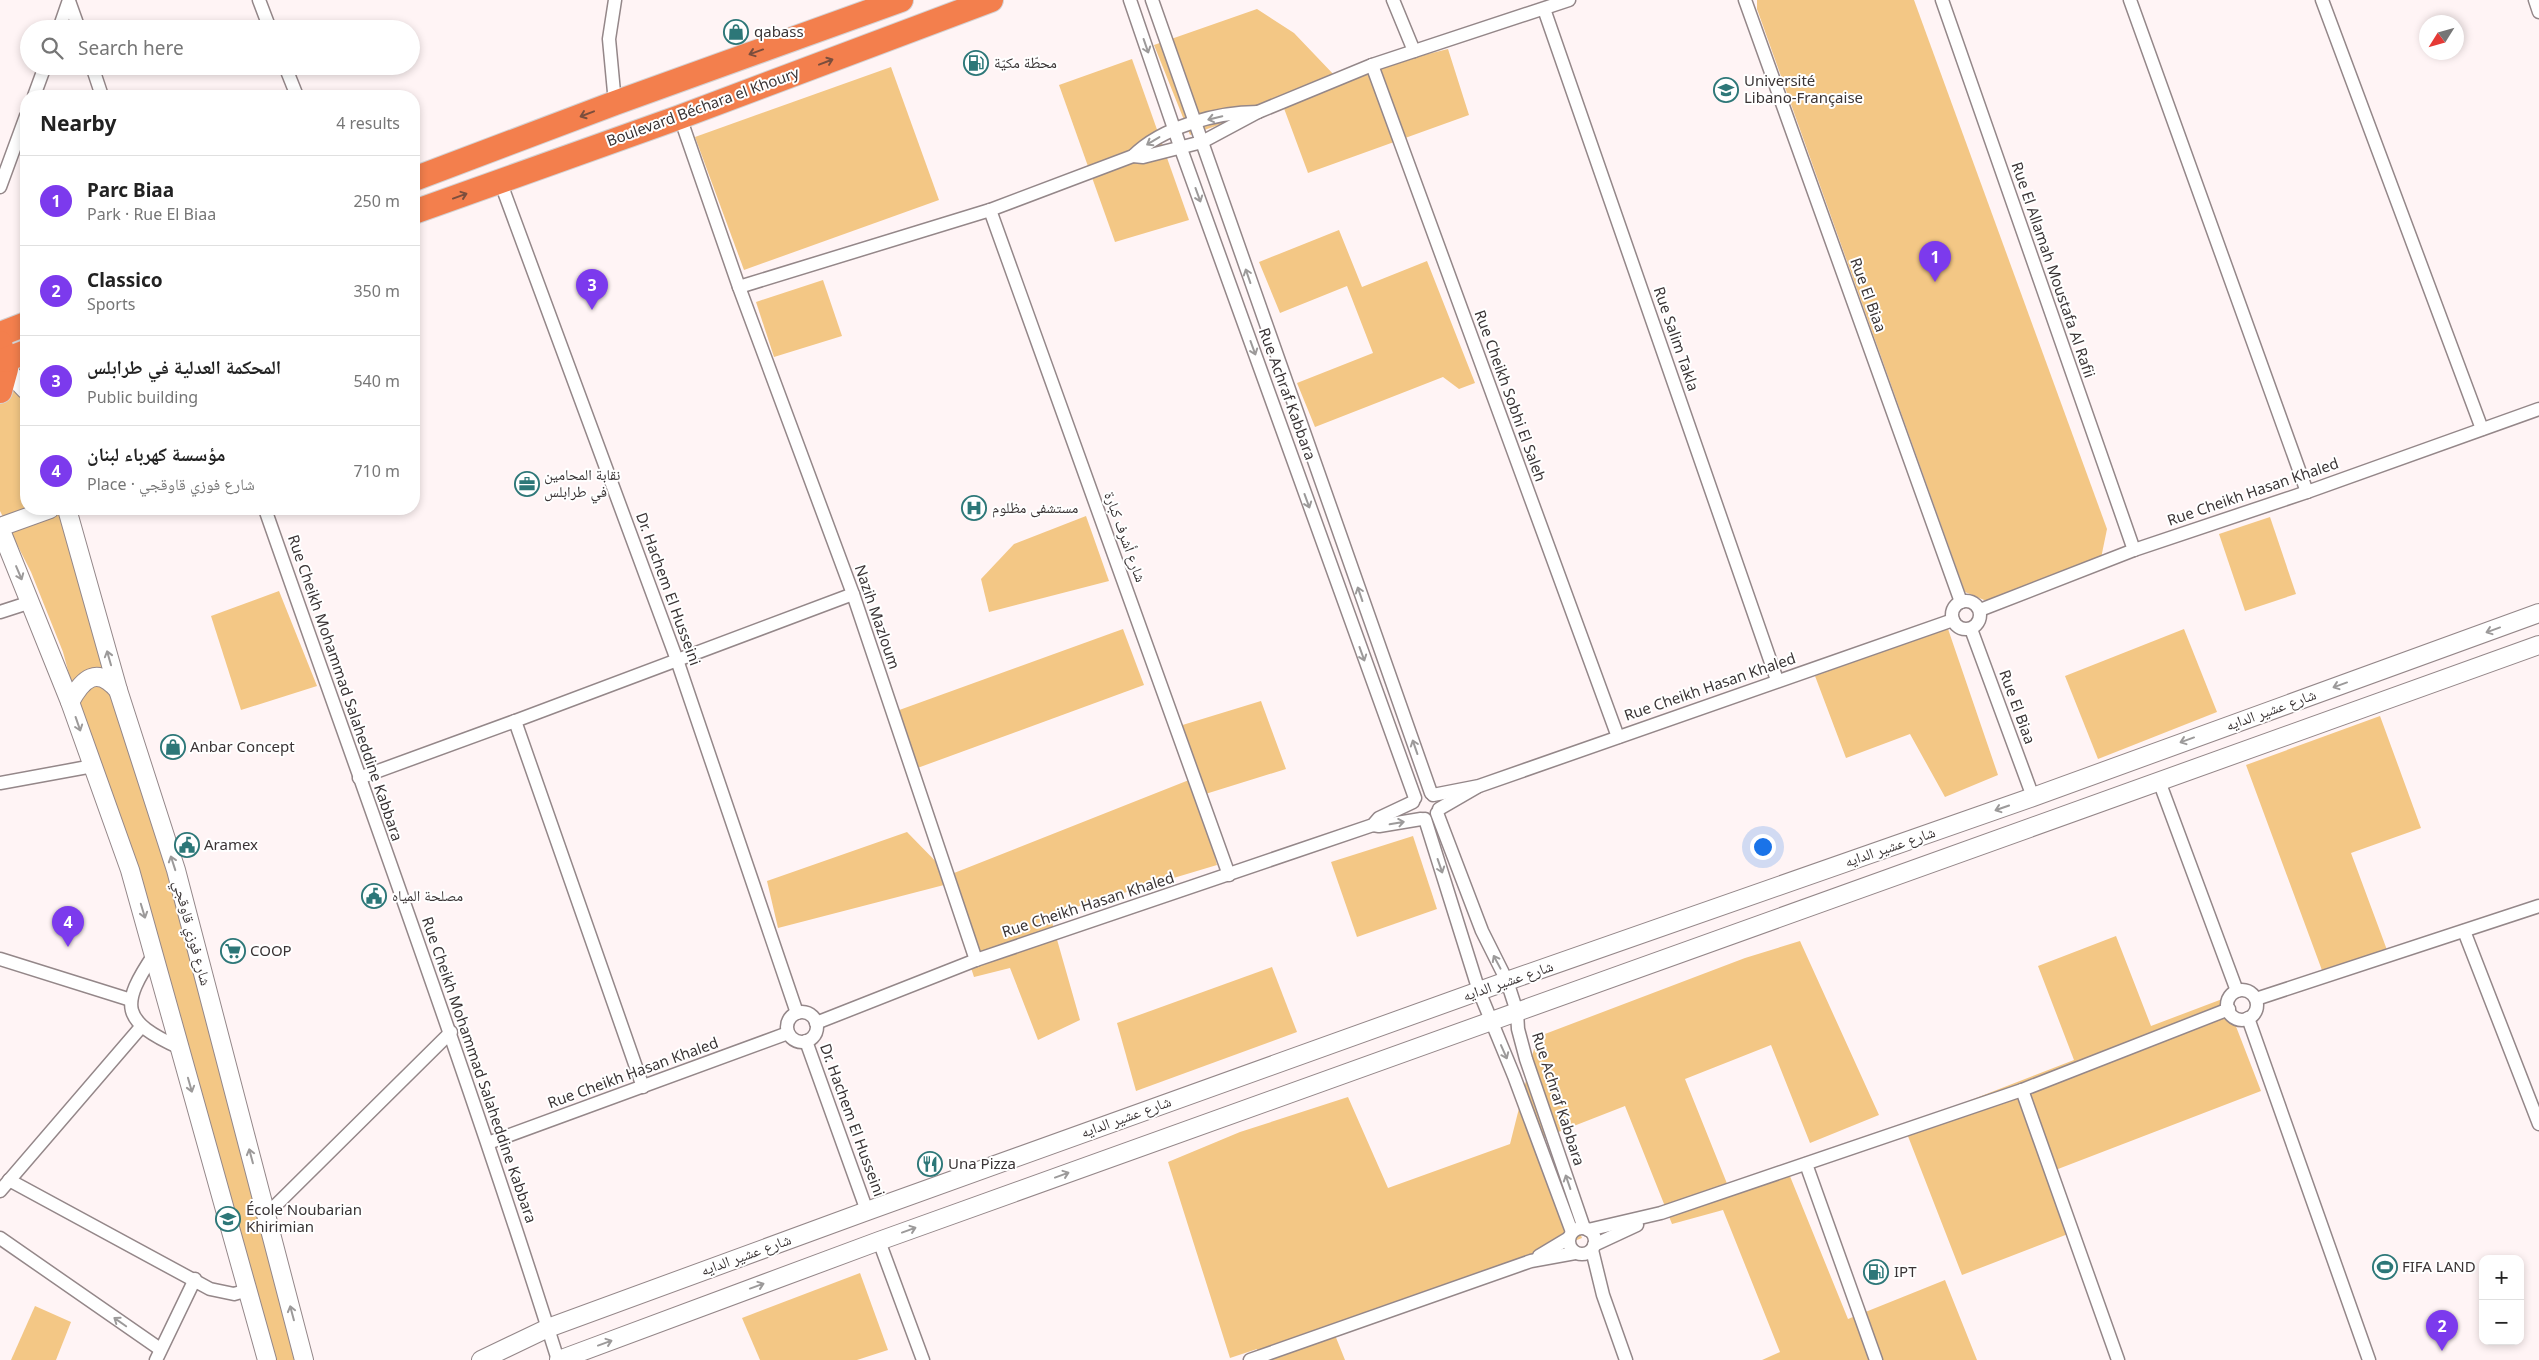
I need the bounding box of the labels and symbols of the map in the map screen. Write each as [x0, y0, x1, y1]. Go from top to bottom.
north arrow [2419, 15, 2464, 60]
shop icon: qabass [723, 19, 749, 45]
place label: qabass [754, 21, 804, 41]
one-way arrow [1142, 38, 1151, 53]
one-way arrow [749, 48, 764, 57]
fuel station icon: محطّة مكيّة [963, 50, 989, 76]
place label: محطّة مكيّة [994, 52, 1057, 72]
one-way arrow [818, 57, 833, 66]
street label: Boulevard Béchara el Khoury [604, 62, 802, 150]
place label: Université Libano-Française [1744, 70, 1863, 107]
school or university icon: Université Libano-Française [1713, 77, 1739, 103]
one-way arrow [580, 110, 595, 119]
one-way arrow [1208, 114, 1224, 123]
one-way arrow [1146, 137, 1160, 147]
street label: Rue El Allamah Moustafa Al Rafii [2008, 159, 2100, 380]
one-way arrow [1194, 187, 1203, 202]
one-way arrow [451, 191, 467, 200]
pin: 1 [1919, 241, 1951, 282]
street label: Rue El Biaa [1846, 255, 1892, 335]
pin: 3 [576, 269, 608, 310]
one-way arrow [1243, 269, 1252, 284]
street label: Rue Salim Takla [1650, 284, 1704, 394]
street label: Rue Cheikh Sobhi El Saleh [1471, 307, 1551, 484]
street label: Rue Achraf Kabbara [1255, 325, 1321, 463]
one-way arrow [1249, 340, 1258, 355]
street label: Rue Cheikh Hasan Khaled [2164, 452, 2341, 530]
place label: نقابة المحامين في طرابلس [544, 464, 620, 504]
office icon: نقابة المحامين في طرابلس [514, 471, 540, 497]
street label: شارع أشرف كبارة [1099, 489, 1152, 585]
one-way arrow [1303, 493, 1313, 509]
hospital icon: مستشفى مظلوم [961, 495, 987, 521]
place label: مستشفى مظلوم [992, 497, 1079, 518]
street label: Dr. Hachem El Husseini [632, 509, 706, 668]
street label: Rue Cheikh Mohammad Salaheddine Kabbara [284, 532, 408, 843]
street label: Nazih Mazloum [851, 562, 905, 672]
one-way arrow [15, 565, 25, 580]
one-way arrow [1355, 586, 1365, 602]
one-way arrow [2486, 626, 2501, 635]
one-way arrow [1358, 646, 1367, 661]
street label: Rue Cheikh Hasan Khaled [1621, 647, 1798, 725]
one-way arrow [103, 651, 113, 667]
street label: Rue El Biaa [1995, 667, 2041, 747]
one-way arrow [2333, 681, 2349, 690]
street label: شارع عشير الدايه [2223, 683, 2319, 736]
one-way arrow [74, 716, 83, 732]
shop icon: Anbar Concept [160, 734, 186, 760]
place label: Anbar Concept [190, 736, 295, 756]
one-way arrow [2180, 736, 2196, 745]
one-way arrow [1410, 740, 1419, 756]
one-way arrow [1995, 804, 2010, 813]
one-way arrow [1389, 818, 1405, 828]
street label: شارع عشير الدايه [1842, 821, 1938, 872]
public building icon: Aramex [174, 832, 200, 858]
place label: Aramex [204, 834, 258, 854]
your location [1750, 834, 1776, 860]
one-way arrow [168, 856, 178, 872]
one-way arrow [1436, 858, 1445, 873]
street label: Rue Cheikh Hasan Khaled [999, 867, 1176, 941]
street label: شارع فوزي قاوقجي [167, 878, 217, 989]
public building icon: مصلحة المياه [361, 883, 387, 909]
place label: مصلحة المياه [392, 885, 463, 905]
one-way arrow [138, 903, 148, 919]
pin: 4 [52, 906, 84, 947]
street label: Rue Cheikh Mohammad Salaheddine Kabbara [418, 914, 542, 1225]
supermarket icon: COOP [220, 938, 246, 964]
place label: COOP [250, 940, 292, 960]
street label: شارع عشير الدايه [1460, 955, 1556, 1006]
one-way arrow [1492, 955, 1501, 970]
street label: Rue Achraf Kabbara [1528, 1029, 1590, 1168]
street label: Rue Cheikh Hasan Khaled [545, 1032, 721, 1112]
street label: Dr. Hachem El Husseini [816, 1040, 890, 1199]
one-way arrow [1500, 1044, 1510, 1059]
one-way arrow [186, 1076, 196, 1092]
street label: شارع عشير الدايه [1078, 1090, 1174, 1143]
one-way arrow [245, 1148, 255, 1164]
restaurant icon: Una Pizza [917, 1151, 943, 1177]
place label: Una Pizza [948, 1153, 1016, 1173]
one-way arrow [1054, 1170, 1070, 1179]
one-way arrow [1563, 1175, 1572, 1190]
place label: École Noubarian Khirimian [246, 1199, 362, 1236]
school or university icon: École Noubarian Khirimian [215, 1206, 241, 1232]
one-way arrow [901, 1225, 917, 1234]
street label: شارع عشير الدايه [698, 1228, 794, 1281]
sports icon: FIFA LAND [2372, 1254, 2398, 1280]
place label: FIFA LAND [2402, 1256, 2476, 1276]
fuel station icon: IPT [1863, 1259, 1889, 1285]
place label: IPT [1894, 1261, 1917, 1281]
one-way arrow [749, 1281, 764, 1290]
one-way arrow [287, 1305, 296, 1321]
pin: 2 [2426, 1310, 2458, 1351]
one-way arrow [114, 1316, 128, 1326]
one-way arrow [597, 1338, 612, 1347]

